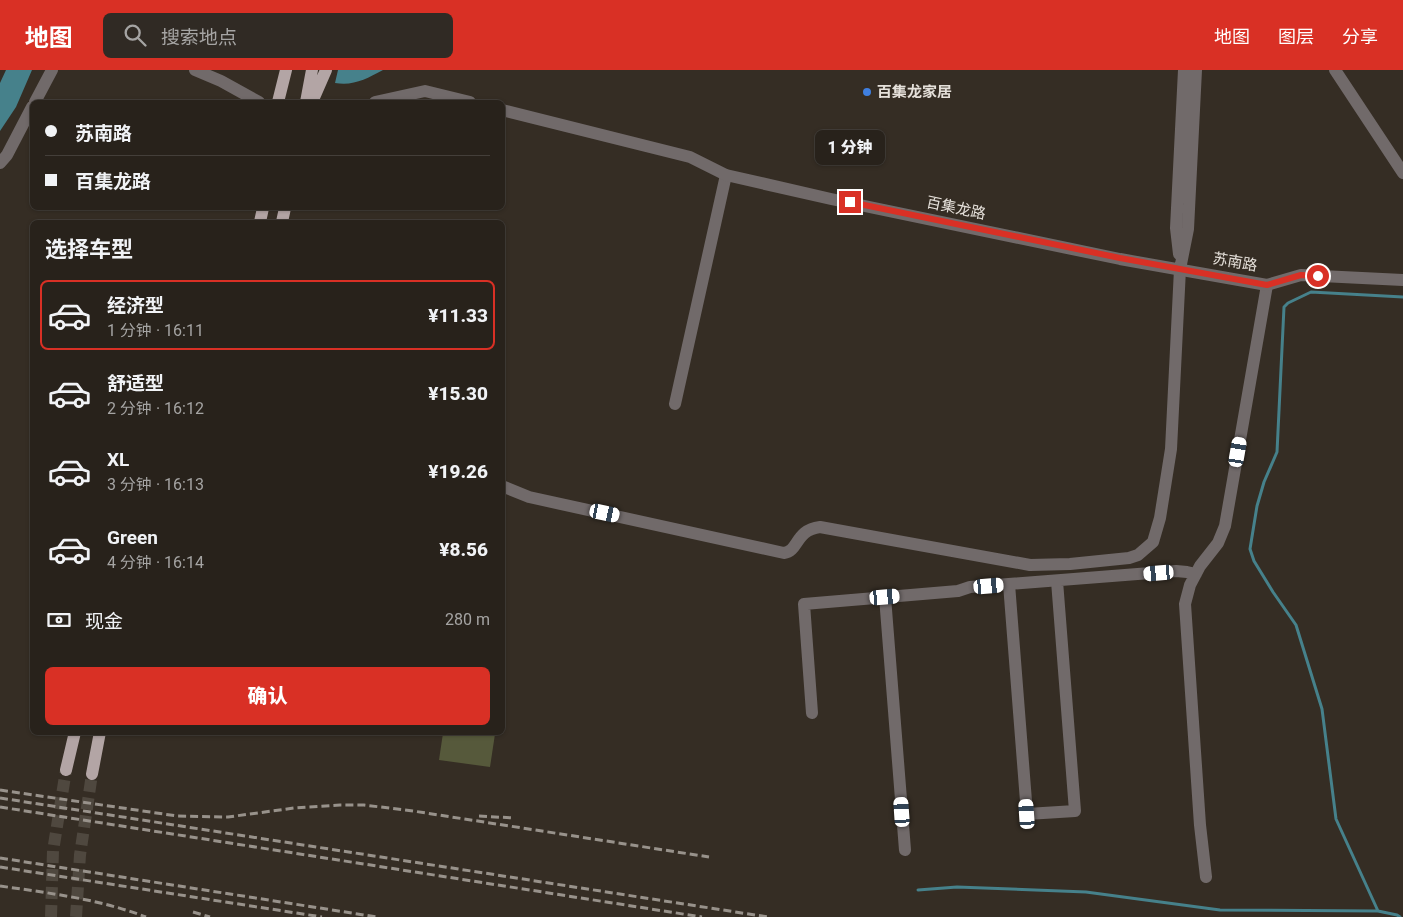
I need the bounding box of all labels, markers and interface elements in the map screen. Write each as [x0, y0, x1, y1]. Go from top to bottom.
search box [103, 13, 453, 58]
icon: search [121, 21, 149, 49]
text: 地图 [25, 24, 73, 52]
text: 搜索地点 [161, 26, 237, 49]
text: 地图 [1214, 26, 1250, 47]
text: 图层 [1278, 26, 1314, 47]
text: 分享 [1342, 26, 1378, 47]
place label: 百集龙家居 [877, 83, 952, 101]
marker: 百集龙家居 [861, 86, 873, 98]
text: 苏南路 [75, 122, 132, 145]
callout: 1 分钟 [815, 129, 885, 164]
text: 1 分钟 [827, 138, 873, 157]
text: 百集龙路 [75, 170, 151, 193]
route end [839, 191, 861, 213]
street label: 百集龙路 [925, 193, 987, 223]
text: 选择车型 [45, 237, 133, 262]
street label: 苏南路 [1211, 249, 1259, 275]
route start [1307, 265, 1329, 287]
icon: car [47, 293, 92, 338]
text: 经济型 [107, 294, 164, 317]
text: ¥11.33 [428, 304, 488, 327]
text: 1 分钟 · 16:11 [107, 321, 204, 340]
icon: car [47, 371, 92, 416]
text: 舒适型 [107, 372, 164, 395]
text: ¥15.30 [428, 382, 488, 405]
text: 2 分钟 · 16:12 [107, 399, 204, 418]
car [1228, 436, 1247, 468]
text: XL [107, 448, 129, 471]
icon: car [47, 449, 92, 494]
text: ¥19.26 [428, 460, 488, 483]
text: 3 分钟 · 16:13 [107, 475, 204, 494]
car [588, 503, 621, 523]
text: Green [107, 526, 158, 549]
icon: car [47, 527, 92, 572]
text: ¥8.56 [439, 538, 488, 561]
text: 4 分钟 · 16:14 [107, 553, 204, 572]
car [1143, 564, 1174, 582]
car [973, 577, 1004, 595]
car [869, 588, 900, 606]
icon: cash [45, 606, 73, 634]
text: 现金 [85, 610, 123, 633]
text: 280 m [445, 610, 490, 629]
button: 确认 [45, 667, 490, 725]
car [893, 797, 910, 827]
car [1018, 799, 1035, 829]

